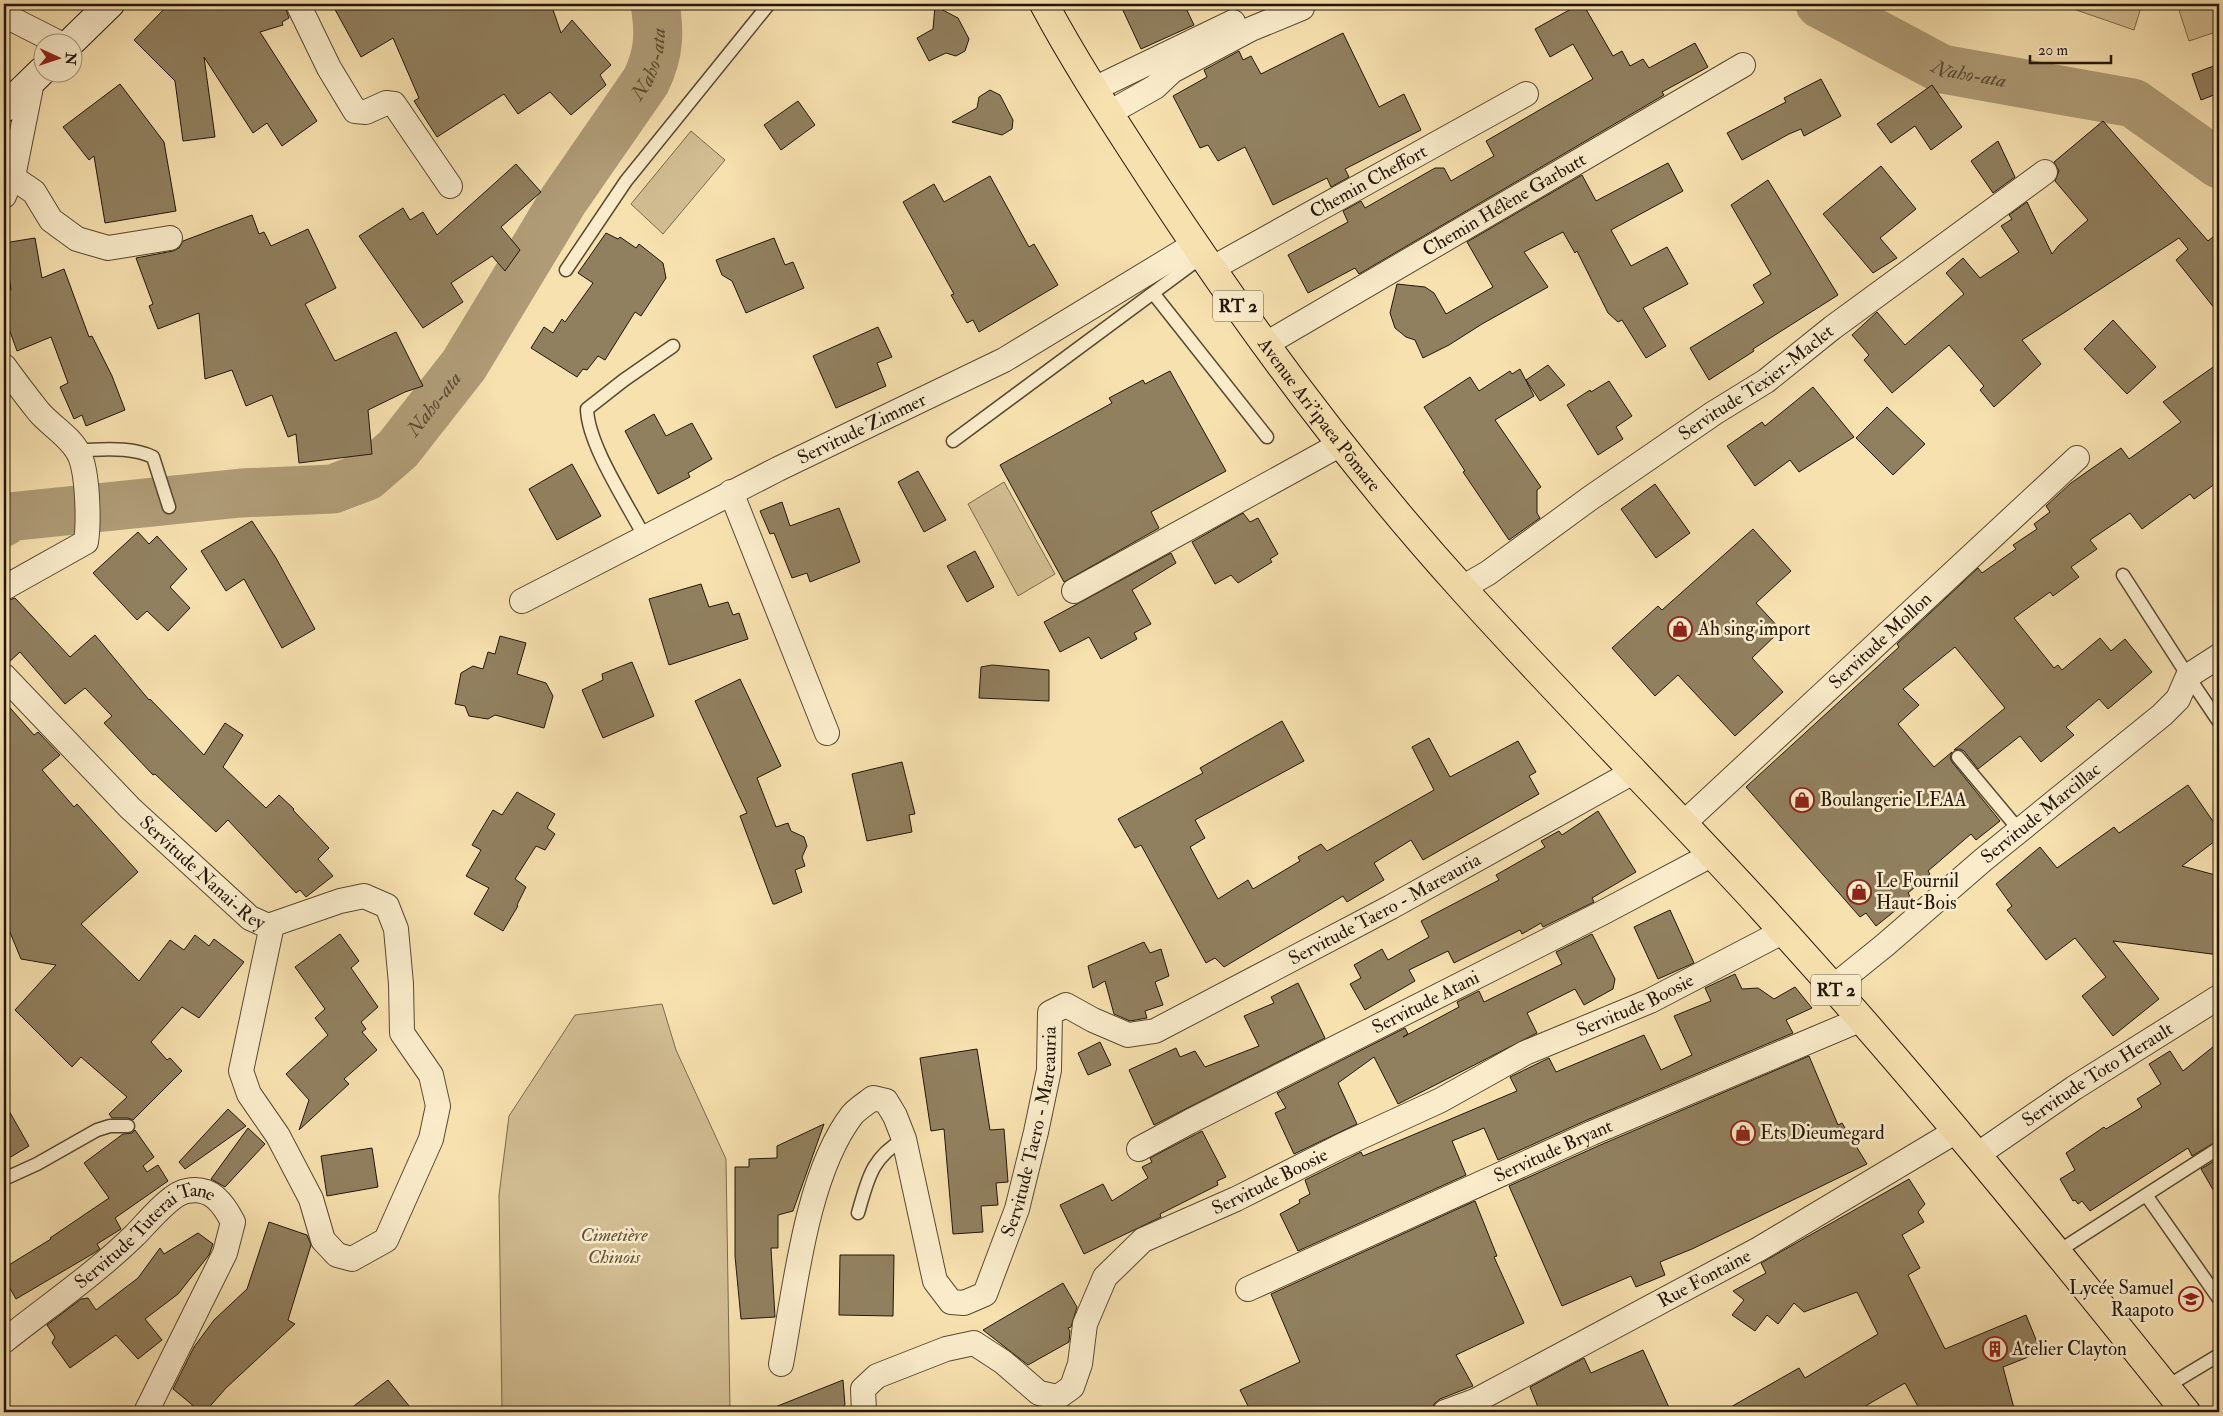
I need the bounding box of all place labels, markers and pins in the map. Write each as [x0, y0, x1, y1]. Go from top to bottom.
shop icon: Ah sing import [1667, 616, 1693, 642]
place label: Ah sing import [1697, 617, 1810, 642]
shop icon: Boulangerie LEAA [1789, 787, 1815, 813]
place label: Boulangerie LEAA [1820, 788, 1967, 812]
place label: Le Fournil Haut-Bois [1876, 869, 1959, 915]
shop icon: Le Fournil Haut-Bois [1846, 879, 1872, 905]
shop icon: Ets Dieumegard [1730, 1120, 1756, 1146]
place label: Ets Dieumegard [1760, 1121, 1885, 1145]
place label: Lycée Samuel Raapoto [2069, 1276, 2174, 1323]
school or university icon: Lycée Samuel Raapoto [2178, 1286, 2204, 1312]
building icon: Atelier Clayton [1982, 1336, 2008, 1362]
place label: Atelier Clayton [2011, 1337, 2127, 1361]

